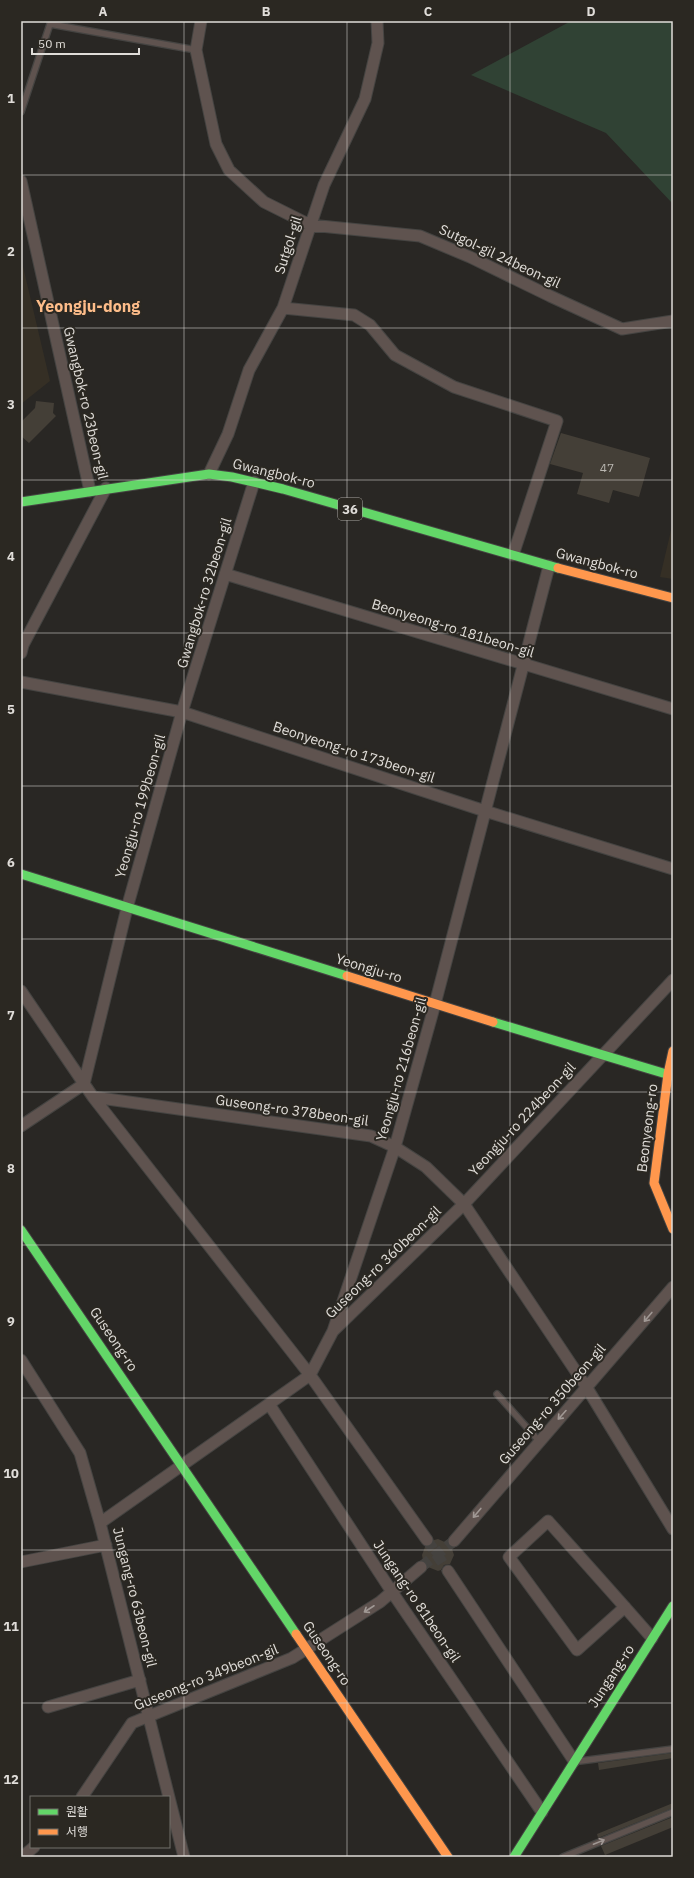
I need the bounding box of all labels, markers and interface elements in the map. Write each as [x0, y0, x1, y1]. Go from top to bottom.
text: A [99, 3, 108, 20]
text: B [262, 3, 271, 20]
text: C [424, 3, 433, 20]
text: D [586, 3, 596, 20]
scale bar [32, 30, 139, 56]
text: 50 m [38, 36, 66, 51]
text: 1 [7, 90, 15, 107]
street label: Sutgol-gil [270, 214, 306, 276]
street label: Sutgol-gil 24beon-gil [436, 220, 564, 292]
text: 2 [7, 243, 15, 260]
district label: Yeongju-dong [36, 296, 140, 316]
street label: Gwangbok-ro 23beon-gil [60, 325, 112, 481]
text: 3 [7, 396, 15, 413]
street label: Gwangbok-ro [231, 454, 317, 492]
house number: 47 [600, 460, 614, 475]
road number: 36 [338, 498, 362, 520]
street label: Gwangbok-ro 32beon-gil [173, 515, 236, 670]
street label: Gwangbok-ro [554, 543, 640, 583]
text: 4 [7, 548, 15, 565]
street label: Beonyeong-ro 181beon-gil [369, 595, 537, 661]
text: 5 [7, 701, 15, 718]
street label: Beonyeong-ro 173beon-gil [271, 717, 437, 787]
street label: Yeongju-ro 199beon-gil [111, 732, 169, 880]
text: 6 [7, 854, 15, 871]
street label: Yeongju-ro [334, 949, 405, 987]
street label: Yeongju-ro 216beon-gil [372, 995, 430, 1143]
text: 7 [7, 1007, 15, 1024]
street label: Yeongju-ro 224beon-gil [465, 1058, 580, 1180]
street label: Beonyeong-ro [633, 1083, 661, 1173]
street label: Guseong-ro 378beon-gil [214, 1090, 370, 1130]
text: 8 [7, 1160, 15, 1177]
street label: Guseong-ro 360beon-gil [321, 1202, 445, 1322]
street label: Guseong-ro [86, 1303, 142, 1375]
one-way arrow [643, 1312, 652, 1322]
text: 9 [7, 1313, 15, 1330]
street label: Guseong-ro 350beon-gil [495, 1340, 610, 1468]
one-way arrow [558, 1410, 567, 1420]
text: 10 [3, 1465, 19, 1482]
one-way arrow [473, 1508, 482, 1518]
street label: Jungang-ro 63beon-gil [109, 1525, 161, 1669]
street label: Jungang-ro 81beon-gil [369, 1536, 465, 1666]
one-way arrow [364, 1605, 375, 1613]
street label: Guseong-ro [299, 1617, 355, 1689]
text: 11 [3, 1618, 19, 1635]
street label: Guseong-ro 349beon-gil [131, 1640, 281, 1714]
street label: Jungang-ro [584, 1641, 638, 1711]
text: 12 [3, 1771, 19, 1788]
legend [30, 1796, 170, 1848]
text: 원활 [66, 1804, 88, 1819]
text: 서행 [66, 1824, 88, 1839]
one-way arrow [593, 1838, 605, 1846]

